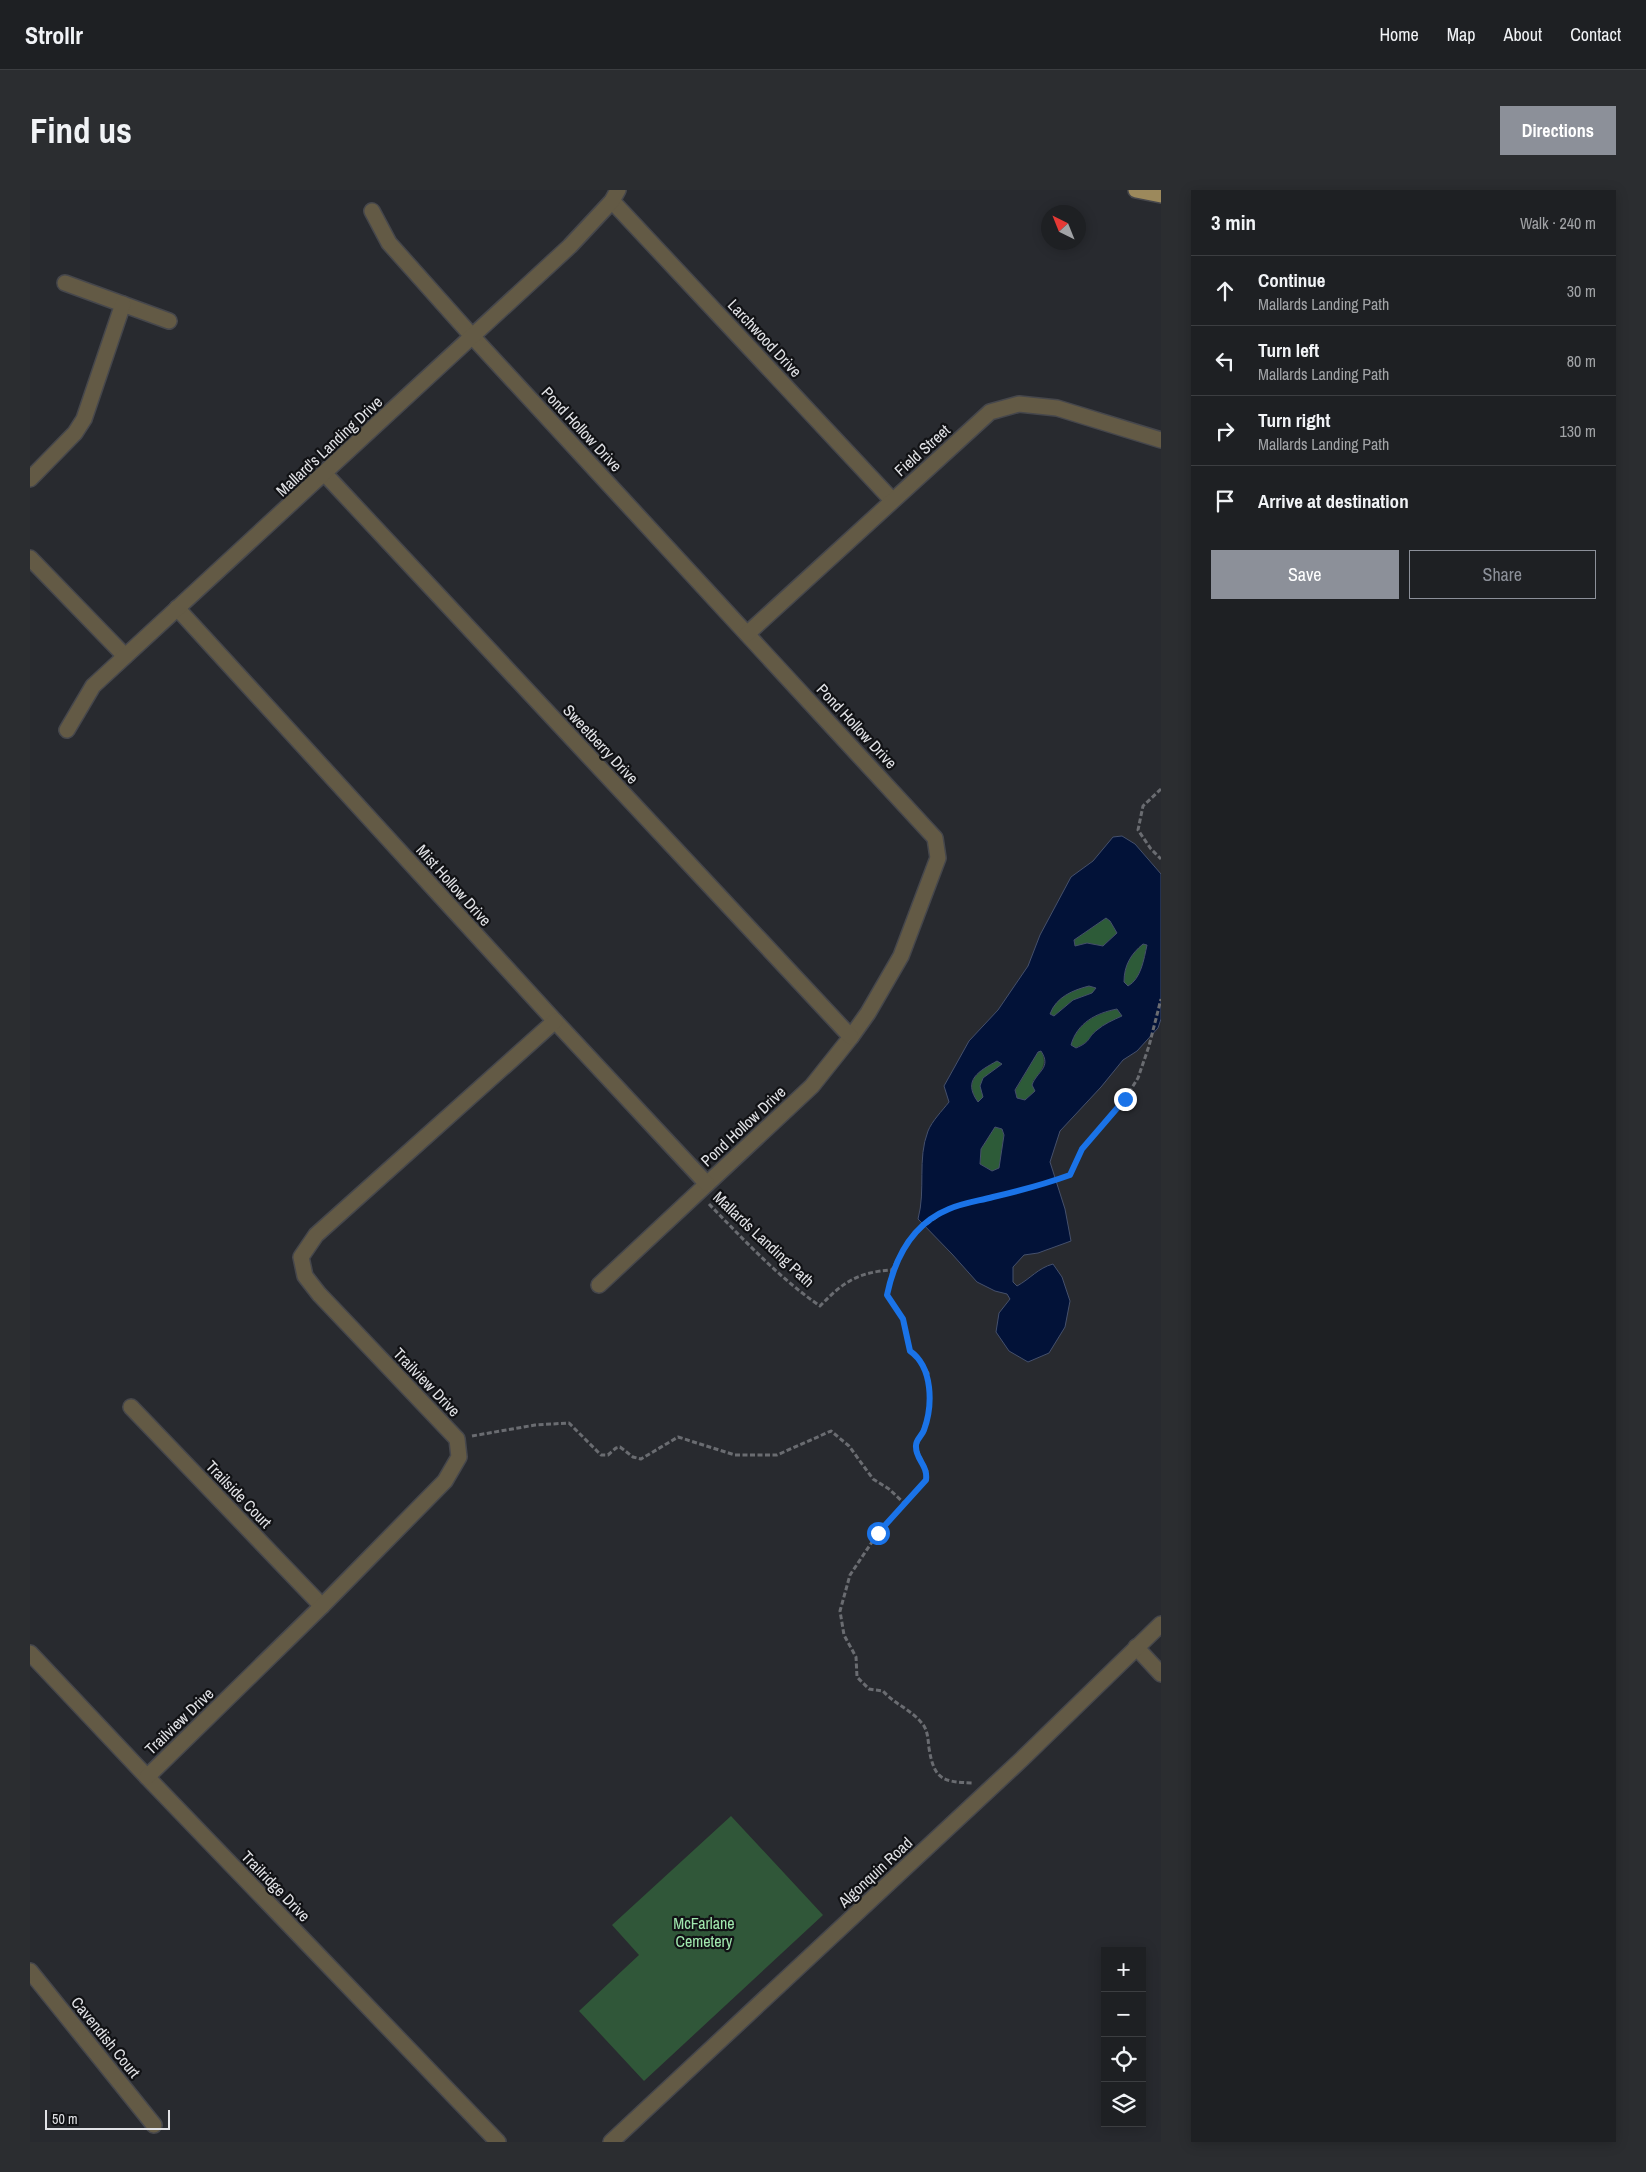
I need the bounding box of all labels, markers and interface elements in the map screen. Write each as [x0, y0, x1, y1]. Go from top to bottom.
text: Strollr [25, 19, 83, 51]
text: Home [1379, 22, 1419, 47]
text: Map [1447, 22, 1476, 47]
text: About [1504, 22, 1542, 47]
text: Contact [1570, 22, 1621, 47]
button: Directions [1500, 106, 1616, 155]
text: Find us [30, 107, 132, 154]
north arrow [1041, 205, 1086, 250]
text: 3 min [1211, 208, 1256, 237]
text: Walk · 240 m [1520, 212, 1596, 234]
text: Continue [1258, 267, 1326, 293]
icon: ahead [1211, 277, 1239, 305]
text: 30 m [1567, 280, 1596, 302]
text: Mallards Landing Path [1258, 293, 1389, 315]
street label: Larchwood Drive [723, 294, 807, 382]
text: Turn left [1258, 337, 1319, 363]
icon: left [1211, 347, 1239, 375]
text: 80 m [1567, 350, 1596, 372]
text: Mallards Landing Path [1258, 363, 1389, 385]
street label: Pond Hollow Drive [537, 382, 627, 476]
street label: Mallard's Landing Drive [271, 391, 387, 501]
text: Turn right [1258, 407, 1330, 433]
icon: right [1211, 417, 1239, 445]
street label: Field Street [889, 419, 955, 481]
text: 130 m [1560, 420, 1596, 442]
text: Mallards Landing Path [1258, 433, 1389, 455]
icon: arrive [1211, 487, 1239, 515]
text: Arrive at destination [1258, 488, 1409, 514]
button: Save [1211, 550, 1399, 599]
button: Share [1409, 550, 1596, 599]
street label: Pond Hollow Drive [812, 679, 902, 773]
street label: Sweetberry Drive [558, 699, 644, 789]
street label: Mist Hollow Drive [411, 839, 497, 931]
street label: Pond Hollow Drive [696, 1081, 790, 1171]
route end [1114, 1088, 1137, 1111]
street label: Mallards Landing Path [708, 1186, 820, 1292]
street label: Trailview Drive [389, 1343, 465, 1421]
street label: Trailside Court [201, 1455, 277, 1533]
route start [867, 1522, 890, 1545]
street label: Trailview Drive [140, 1683, 218, 1759]
street label: Algonquin Road [832, 1832, 917, 1913]
street label: Trailridge Drive [237, 1846, 315, 1926]
park label: McFarlane Cemetery [673, 1912, 735, 1952]
map controls [1101, 1947, 1146, 2127]
button: + [1101, 1947, 1146, 1992]
street label: Cavendish Court [66, 1992, 146, 2082]
button: − [1101, 1992, 1146, 2037]
button: locate [1101, 2037, 1146, 2082]
button: layers [1101, 2082, 1146, 2127]
scale bar [45, 2107, 170, 2130]
text: 50 m [52, 2110, 78, 2128]

